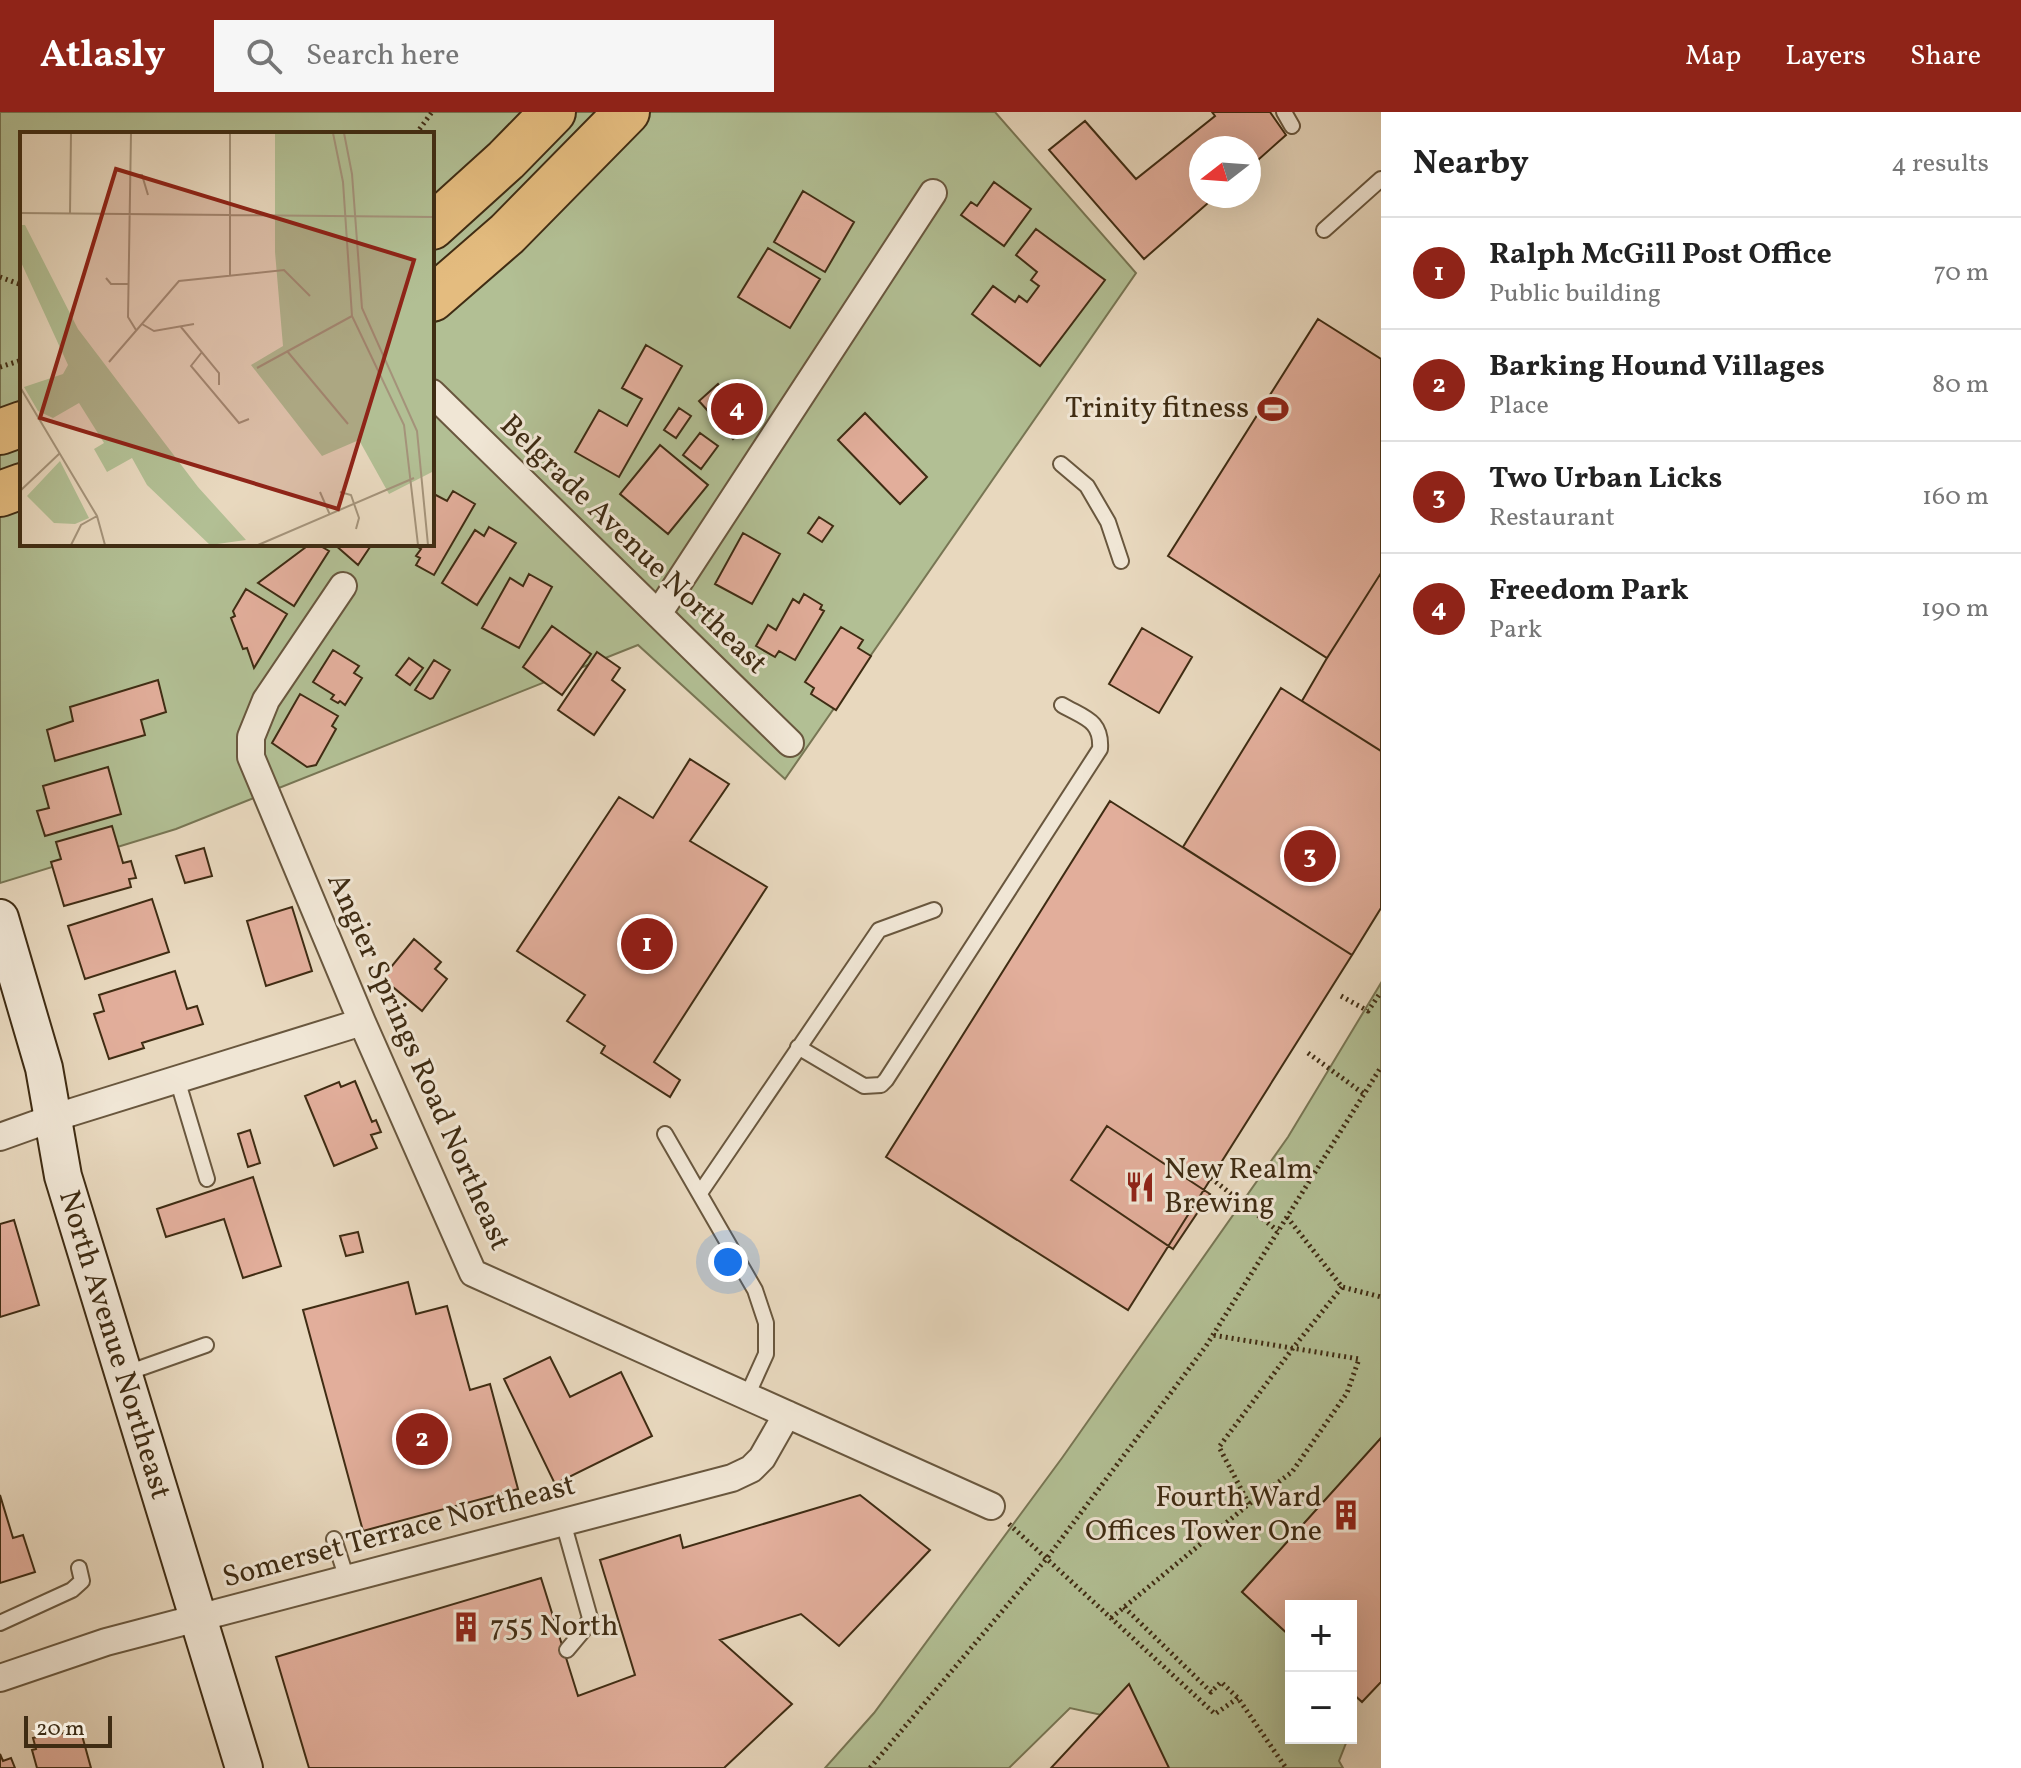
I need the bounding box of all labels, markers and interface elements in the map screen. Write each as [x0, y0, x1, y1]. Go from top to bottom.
search box [214, 20, 774, 92]
text: Atlasly [40, 30, 166, 83]
icon: search [242, 34, 286, 78]
text: Search here [306, 35, 459, 77]
text: Map [1685, 37, 1741, 76]
text: Layers [1785, 37, 1866, 76]
text: Share [1910, 37, 1981, 76]
inset map [20, 132, 434, 546]
north arrow [1189, 136, 1261, 208]
text: Nearby [1413, 141, 1529, 188]
text: 4 results [1891, 146, 1989, 182]
text: Ralph McGill Post Office [1489, 234, 1832, 276]
text: 1 [1434, 255, 1444, 291]
text: 70 m [1934, 255, 1989, 291]
text: Public building [1489, 276, 1661, 312]
text: Barking Hound Villages [1489, 346, 1825, 388]
text: 2 [1432, 367, 1446, 403]
text: 80 m [1932, 367, 1989, 403]
pin: 4 [711, 379, 763, 439]
place label: Trinity fitness [1065, 388, 1249, 430]
text: Place [1489, 388, 1549, 424]
sports icon: Trinity fitness [1256, 392, 1290, 426]
street label: Belgrade Avenue Northeast [490, 406, 776, 684]
text: Two Urban Licks [1489, 458, 1722, 500]
text: 3 [1432, 479, 1446, 515]
text: 160 m [1922, 479, 1989, 515]
text: Restaurant [1489, 500, 1615, 536]
text: Freedom Park [1489, 570, 1689, 612]
text: 4 [1431, 591, 1447, 627]
text: 190 m [1921, 591, 1989, 627]
text: Park [1489, 612, 1542, 648]
pin: 3 [1284, 826, 1336, 886]
street label: Angier Springs Road Northeast [316, 867, 520, 1257]
pin: 1 [621, 914, 673, 974]
place label: New Realm Brewing [1164, 1149, 1313, 1225]
restaurant icon: New Realm Brewing [1123, 1170, 1157, 1204]
street label: North Avenue Northeast [47, 1185, 181, 1505]
your location [708, 1242, 748, 1282]
pin: 2 [396, 1409, 448, 1469]
street label: Somerset Terrace Northeast [218, 1465, 580, 1599]
place label: Fourth Ward Offices Tower One [1085, 1477, 1322, 1553]
building icon: Fourth Ward Offices Tower One [1329, 1498, 1363, 1532]
map controls [1285, 1600, 1357, 1744]
button: + [1285, 1600, 1357, 1672]
place label: 755 North [490, 1606, 619, 1648]
building icon: 755 North [449, 1610, 483, 1644]
button: − [1285, 1672, 1357, 1744]
scale bar [24, 1712, 112, 1748]
text: 20 m [36, 1714, 85, 1745]

